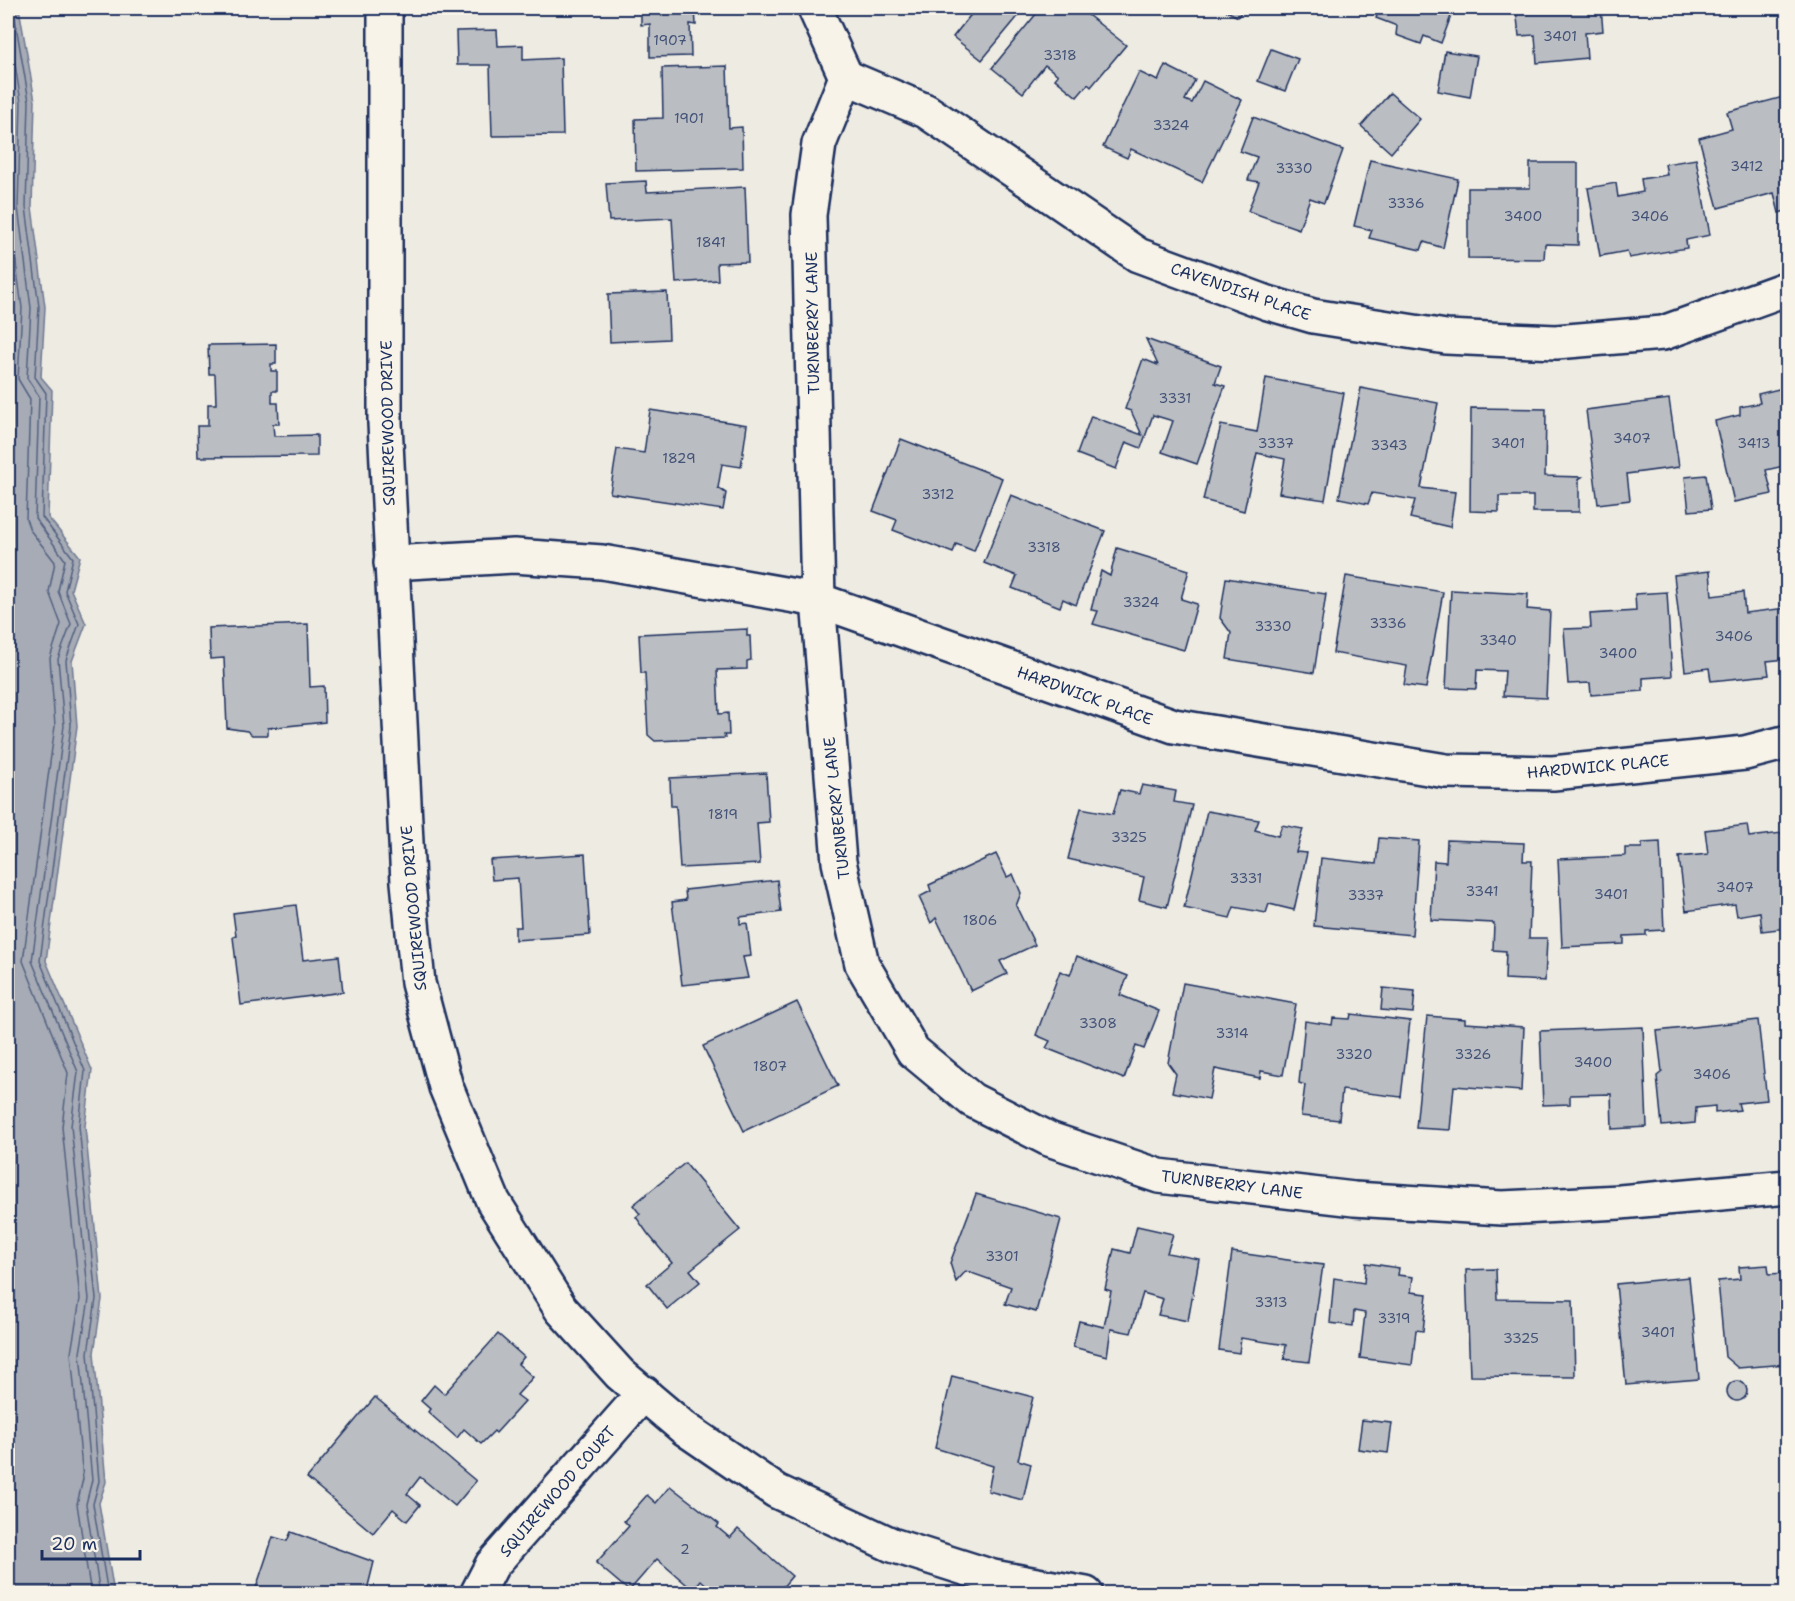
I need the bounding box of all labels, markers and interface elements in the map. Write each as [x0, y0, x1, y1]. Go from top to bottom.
house number: 3401 [1543, 27, 1577, 45]
house number: 1907 [653, 31, 687, 49]
house number: 3318 [1043, 46, 1077, 64]
house number: 1901 [674, 109, 704, 127]
house number: 3324 [1153, 116, 1189, 134]
house number: 3412 [1730, 157, 1764, 175]
house number: 3330 [1275, 159, 1313, 177]
house number: 3336 [1387, 194, 1425, 212]
house number: 3400 [1504, 207, 1542, 225]
house number: 3406 [1631, 207, 1669, 225]
house number: 1841 [696, 233, 726, 251]
street label: TURNBERRY LANE [801, 251, 824, 395]
street label: CAVENDISH PLACE [1168, 258, 1314, 325]
street label: SQUIREWOOD DRIVE [376, 340, 399, 506]
house number: 3331 [1159, 389, 1191, 407]
house number: 3407 [1613, 429, 1651, 447]
house number: 3337 [1258, 434, 1294, 452]
house number: 3401 [1491, 434, 1525, 452]
house number: 3413 [1737, 434, 1771, 452]
house number: 3343 [1371, 436, 1407, 454]
house number: 1829 [662, 449, 696, 467]
house number: 3312 [922, 485, 954, 503]
house number: 3318 [1027, 538, 1061, 556]
house number: 3324 [1123, 593, 1159, 611]
house number: 3336 [1369, 614, 1407, 632]
house number: 3330 [1254, 617, 1292, 635]
house number: 3406 [1715, 627, 1753, 645]
house number: 3340 [1479, 631, 1517, 649]
house number: 3400 [1599, 644, 1637, 662]
street label: HARDWICK PLACE [1014, 661, 1156, 730]
street label: TURNBERRY LANE [819, 736, 854, 880]
street label: HARDWICK PLACE [1526, 750, 1670, 783]
house number: 1819 [708, 805, 738, 823]
street label: SQUIREWOOD DRIVE [396, 824, 431, 992]
house number: 3325 [1111, 828, 1147, 846]
house number: 3331 [1230, 869, 1262, 887]
house number: 3407 [1716, 878, 1754, 896]
house number: 3341 [1465, 882, 1499, 900]
house number: 3401 [1594, 885, 1628, 903]
house number: 3337 [1348, 886, 1384, 904]
house number: 1806 [963, 911, 997, 929]
house number: 3308 [1079, 1014, 1117, 1032]
house number: 3314 [1215, 1024, 1249, 1042]
house number: 3320 [1336, 1045, 1372, 1063]
house number: 3326 [1455, 1045, 1491, 1063]
house number: 3400 [1574, 1053, 1612, 1071]
house number: 1807 [753, 1057, 787, 1075]
house number: 3406 [1693, 1065, 1731, 1083]
street label: TURNBERRY LANE [1160, 1165, 1304, 1204]
house number: 3301 [985, 1247, 1019, 1265]
house number: 3313 [1255, 1293, 1287, 1311]
house number: 3319 [1377, 1309, 1411, 1327]
house number: 3401 [1641, 1323, 1675, 1341]
house number: 3325 [1503, 1329, 1539, 1347]
street label: SQUIREWOOD COURT [495, 1421, 620, 1561]
scale bar [42, 1523, 140, 1561]
text: 20 m [51, 1532, 97, 1556]
house number: 2 [680, 1540, 690, 1558]

